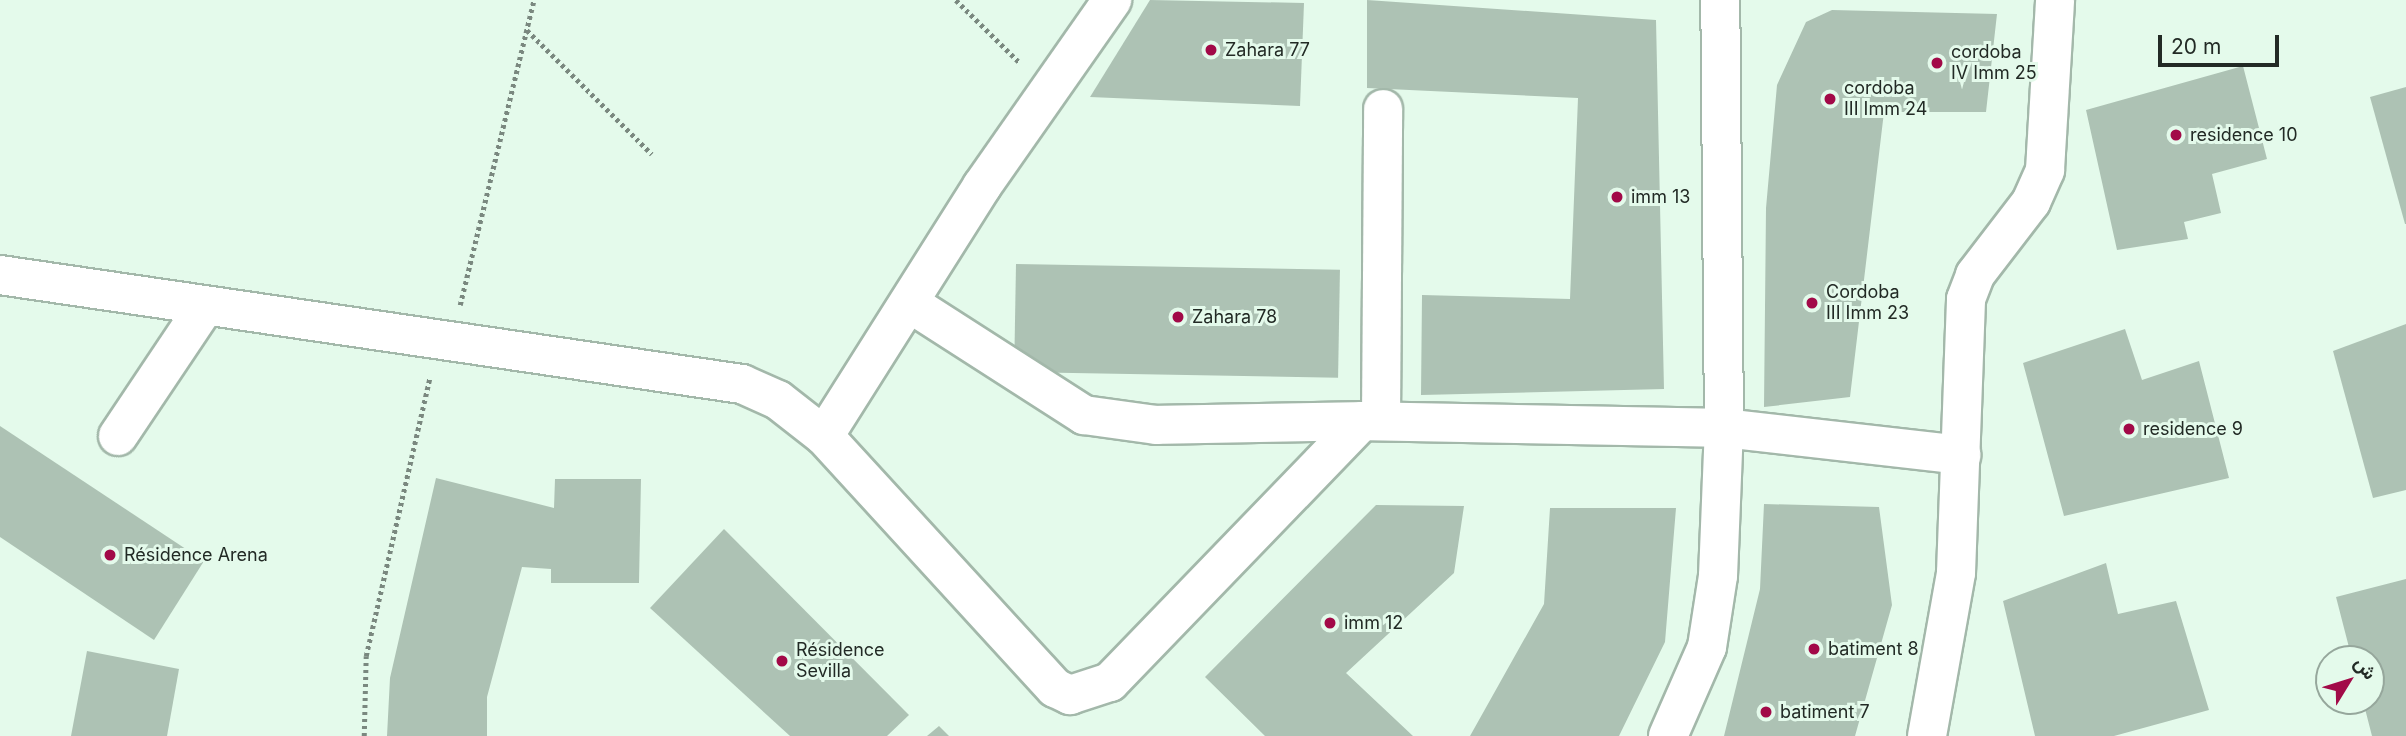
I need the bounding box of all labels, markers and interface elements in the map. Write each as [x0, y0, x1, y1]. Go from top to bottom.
scale bar [2161, 21, 2282, 65]
text: 20 m [2171, 34, 2221, 59]
place label: Zahara 77 [1225, 39, 1310, 61]
marker: Zahara 77 [1203, 42, 1219, 58]
place label: cordoba IV Imm 25 [1951, 42, 2037, 84]
marker: cordoba IV Imm 25 [1929, 55, 1945, 71]
place label: cordoba III Imm 24 [1844, 78, 1927, 120]
marker: cordoba III Imm 24 [1822, 91, 1838, 107]
place label: residence 10 [2190, 124, 2297, 146]
marker: residence 10 [2168, 127, 2184, 143]
place label: imm 13 [1631, 186, 1690, 208]
marker: imm 13 [1609, 189, 1625, 205]
place label: Cordoba III Imm 23 [1826, 282, 1909, 324]
marker: Cordoba III Imm 23 [1804, 295, 1820, 311]
place label: Zahara 78 [1192, 306, 1277, 328]
marker: Zahara 78 [1170, 309, 1186, 325]
place label: residence 9 [2143, 418, 2243, 440]
marker: residence 9 [2121, 421, 2137, 437]
place label: Résidence Arena [124, 544, 268, 566]
marker: Résidence Arena [102, 547, 118, 563]
place label: imm 12 [1344, 612, 1403, 634]
marker: imm 12 [1322, 615, 1338, 631]
place label: batiment 8 [1828, 638, 1919, 660]
place label: Résidence Sevilla [796, 640, 885, 682]
marker: batiment 8 [1806, 641, 1822, 657]
north arrow [2315, 645, 2385, 715]
text: ش [2349, 652, 2381, 684]
marker: Résidence Sevilla [774, 653, 790, 669]
place label: batiment 7 [1780, 701, 1870, 723]
marker: batiment 7 [1758, 704, 1774, 720]

